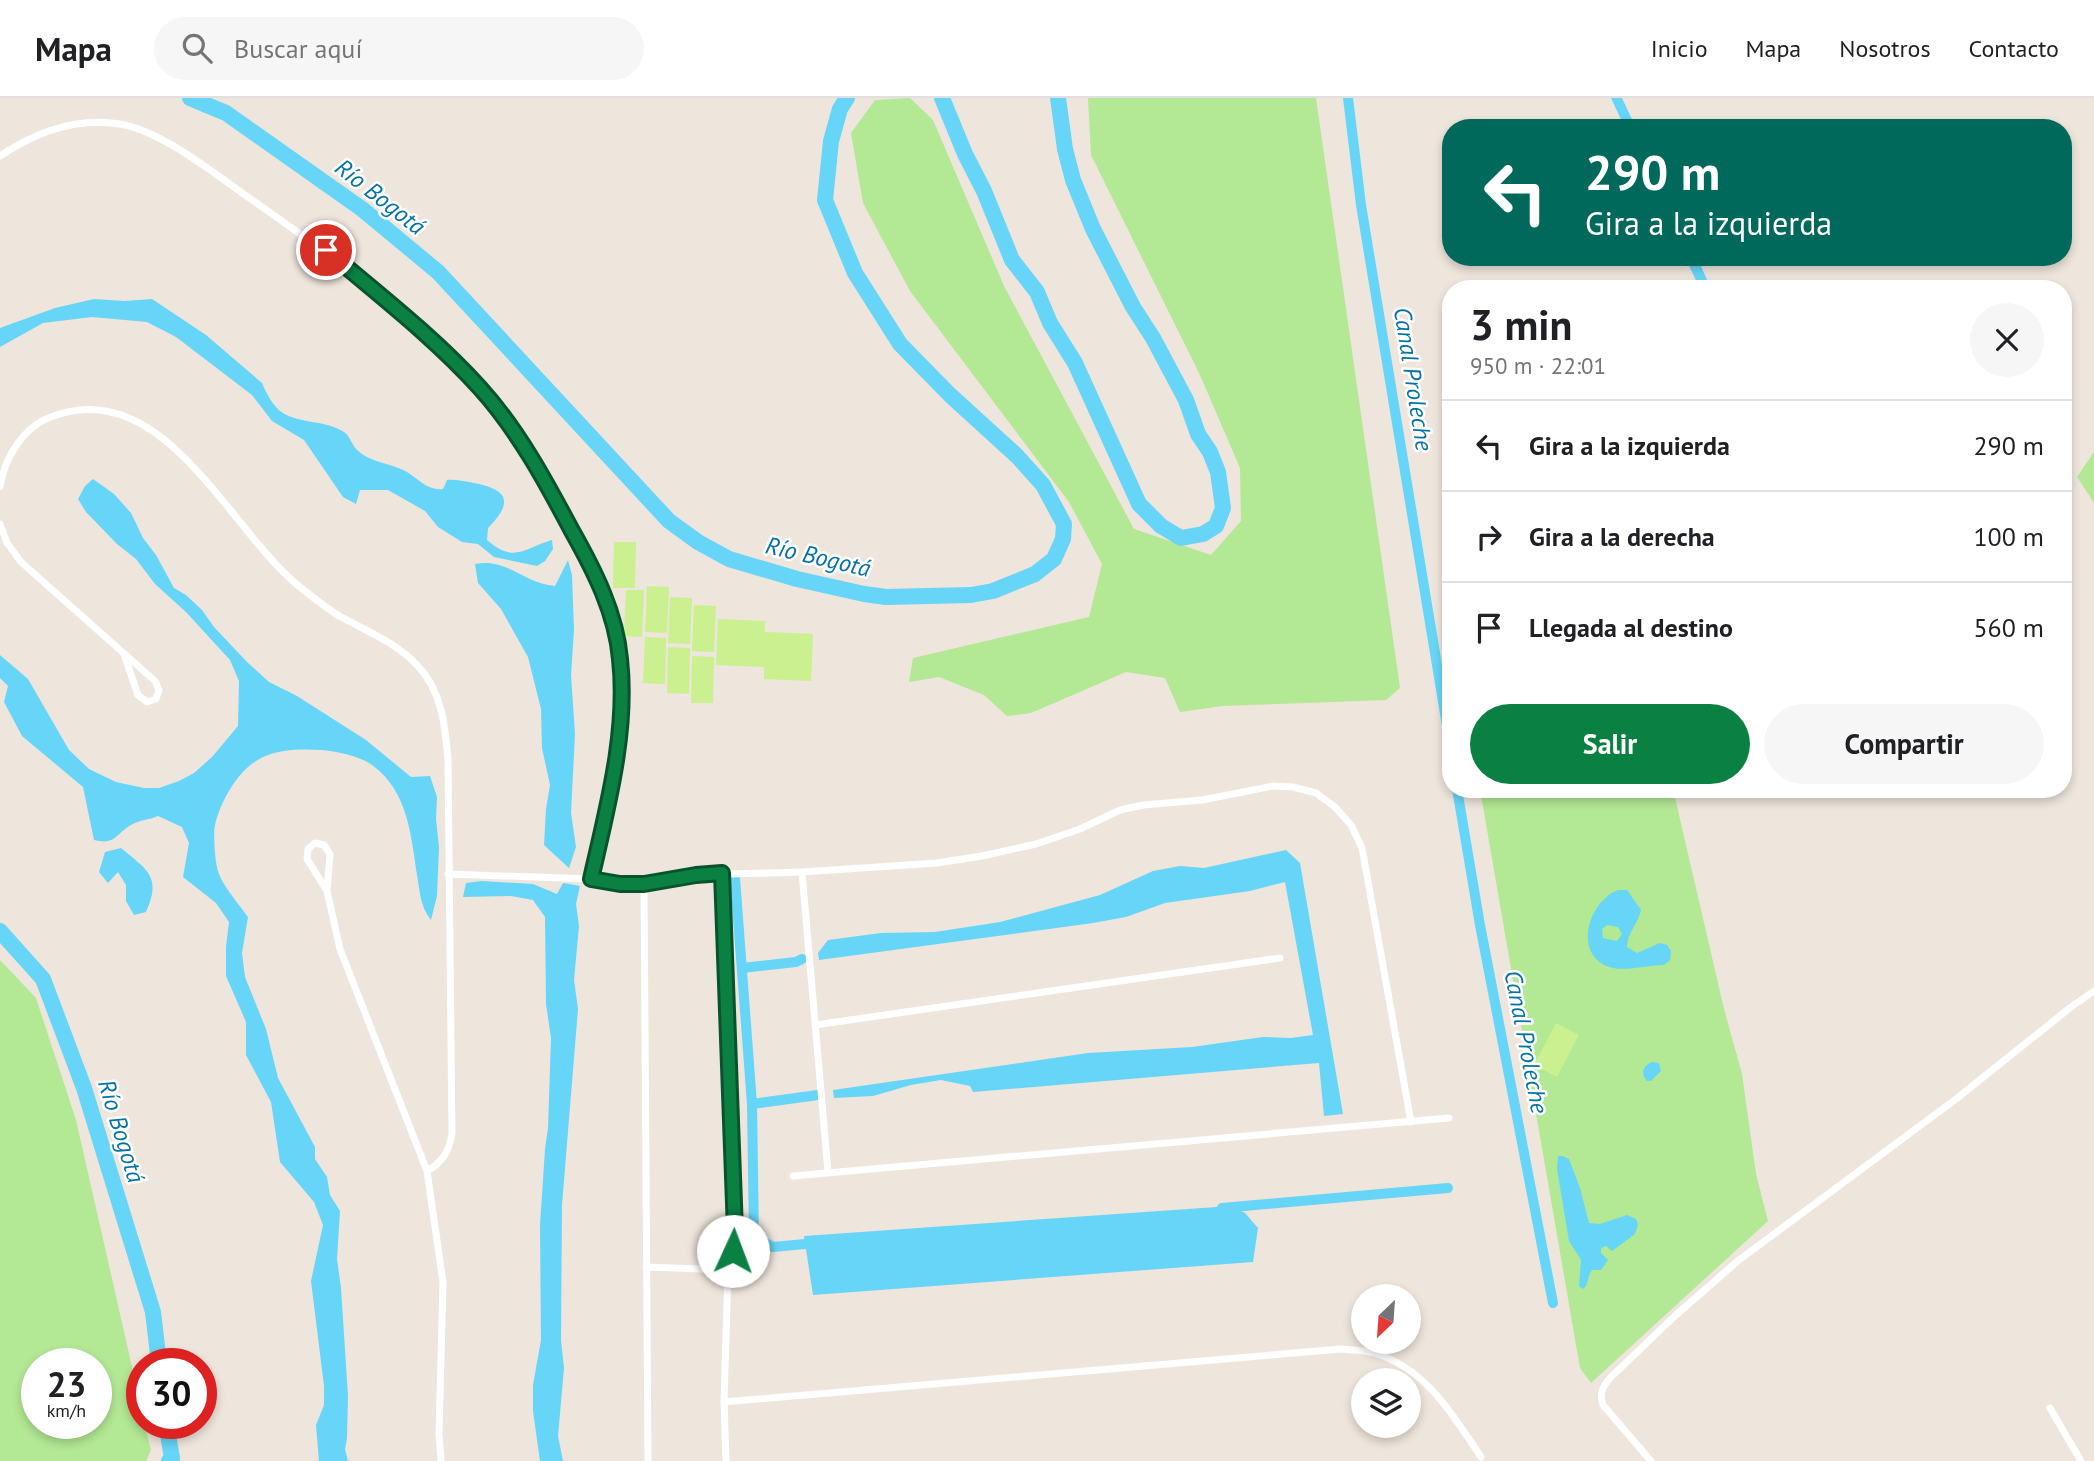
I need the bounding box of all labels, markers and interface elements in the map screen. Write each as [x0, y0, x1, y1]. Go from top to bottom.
search box [154, 17, 644, 80]
text: Mapa [35, 27, 112, 70]
icon: search [178, 29, 216, 67]
text: Buscar aquí [234, 32, 362, 65]
text: Inicio [1651, 33, 1708, 64]
text: Mapa [1746, 33, 1801, 64]
text: Nosotros [1839, 33, 1931, 64]
text: Contacto [1969, 33, 2059, 64]
text: 290 m [1585, 140, 1720, 204]
icon: left [1470, 147, 1561, 238]
water label: Río Bogotá [329, 152, 432, 242]
text: Gira a la izquierda [1585, 202, 1832, 244]
pin [296, 220, 356, 280]
icon: arrive [307, 231, 345, 269]
text: 3 min [1470, 297, 1572, 352]
button: close [1970, 303, 2044, 377]
water label: Canal Proleche [1387, 305, 1440, 453]
text: 950 m · 22:01 [1470, 351, 1606, 380]
icon: left [1470, 427, 1508, 465]
text: Gira a la izquierda [1529, 429, 1730, 462]
text: 290 m [1973, 429, 2044, 462]
icon: right [1470, 518, 1508, 556]
text: Gira a la derecha [1529, 520, 1715, 553]
text: 100 m [1973, 520, 2044, 553]
water label: Río Bogotá [763, 529, 874, 584]
icon: arrive [1470, 609, 1508, 647]
text: Llegada al destino [1529, 611, 1733, 644]
text: 560 m [1973, 611, 2044, 644]
button: Salir [1470, 704, 1750, 784]
button: Compartir [1764, 704, 2044, 784]
water label: Canal Proleche [1497, 968, 1556, 1116]
water label: Río Bogotá [91, 1075, 152, 1187]
position arrow [696, 1214, 770, 1288]
north arrow [1351, 1284, 1421, 1354]
map controls [1351, 1284, 1421, 1438]
speed limit sign: 30 [126, 1348, 217, 1439]
text: 23 [47, 1361, 86, 1407]
button: layers [1351, 1368, 1421, 1438]
text: km/h [47, 1399, 86, 1422]

